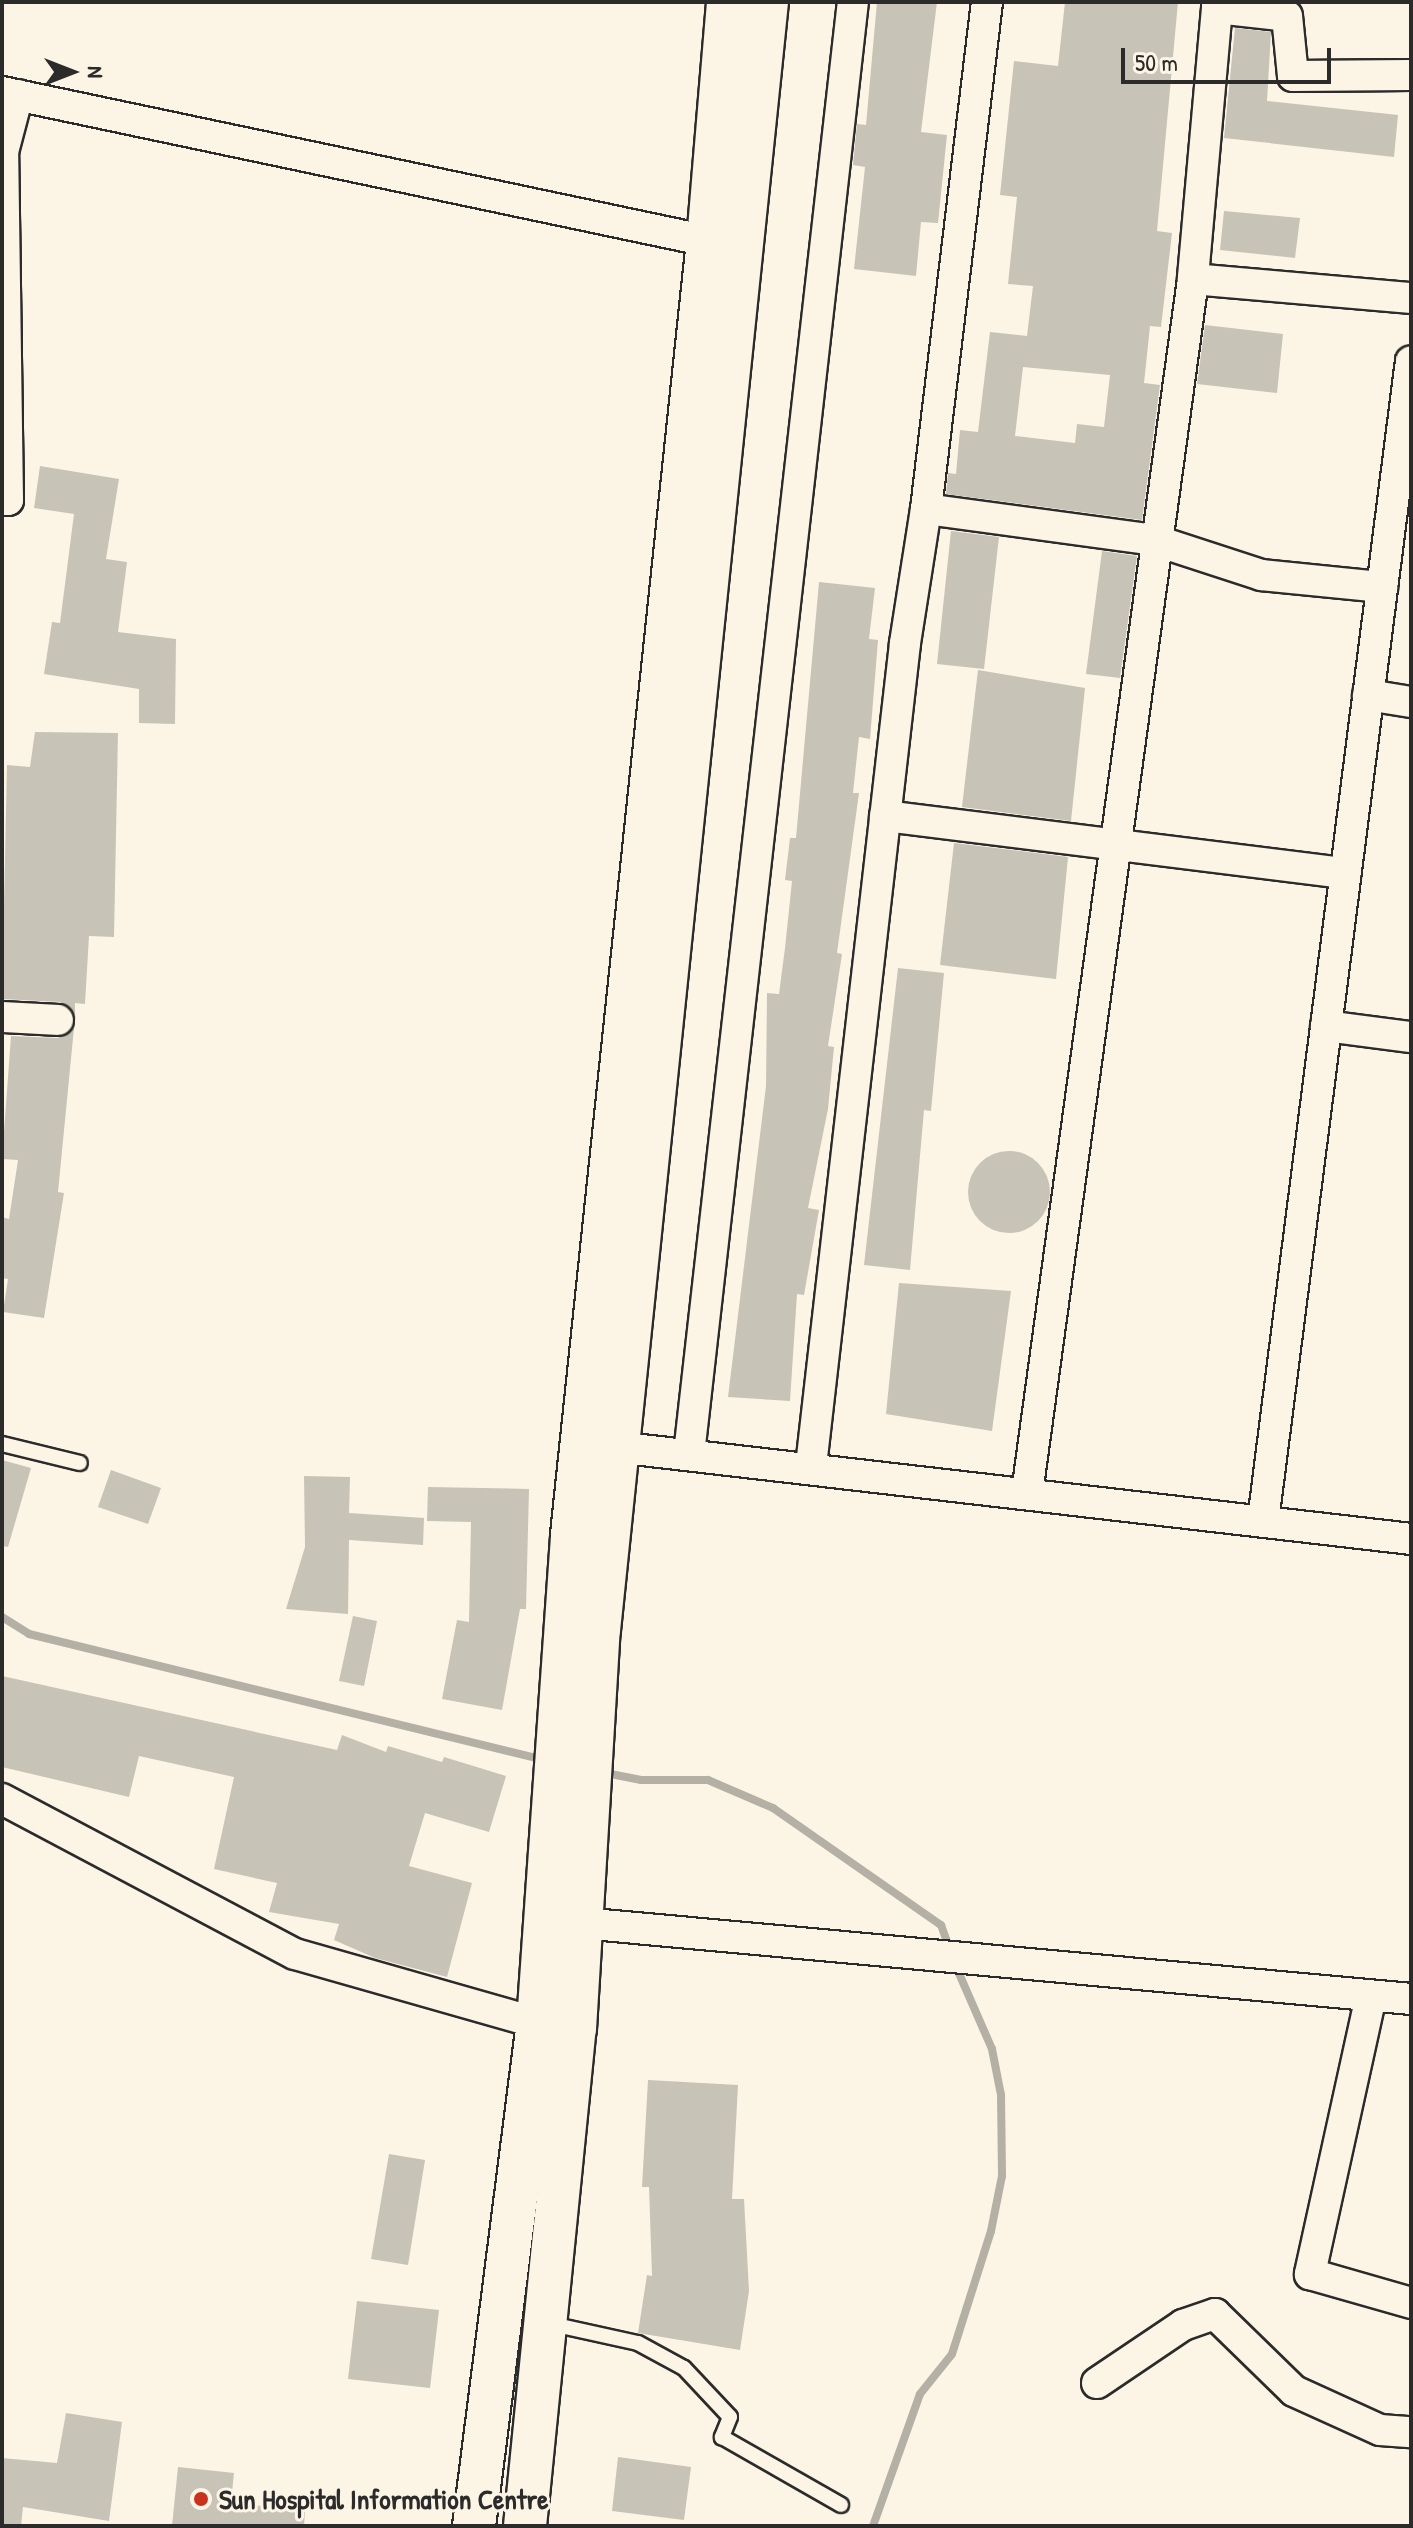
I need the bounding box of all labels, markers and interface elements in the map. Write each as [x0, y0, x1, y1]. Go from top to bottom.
north arrow [32, 32, 112, 112]
scale bar [1125, 32, 1335, 82]
text: 50 m [1135, 46, 1178, 78]
text: N [81, 66, 111, 78]
place label: Sun Hospital Information Centre [219, 2482, 548, 2516]
marker: Sun Hospital Information Centre [190, 2488, 212, 2510]

